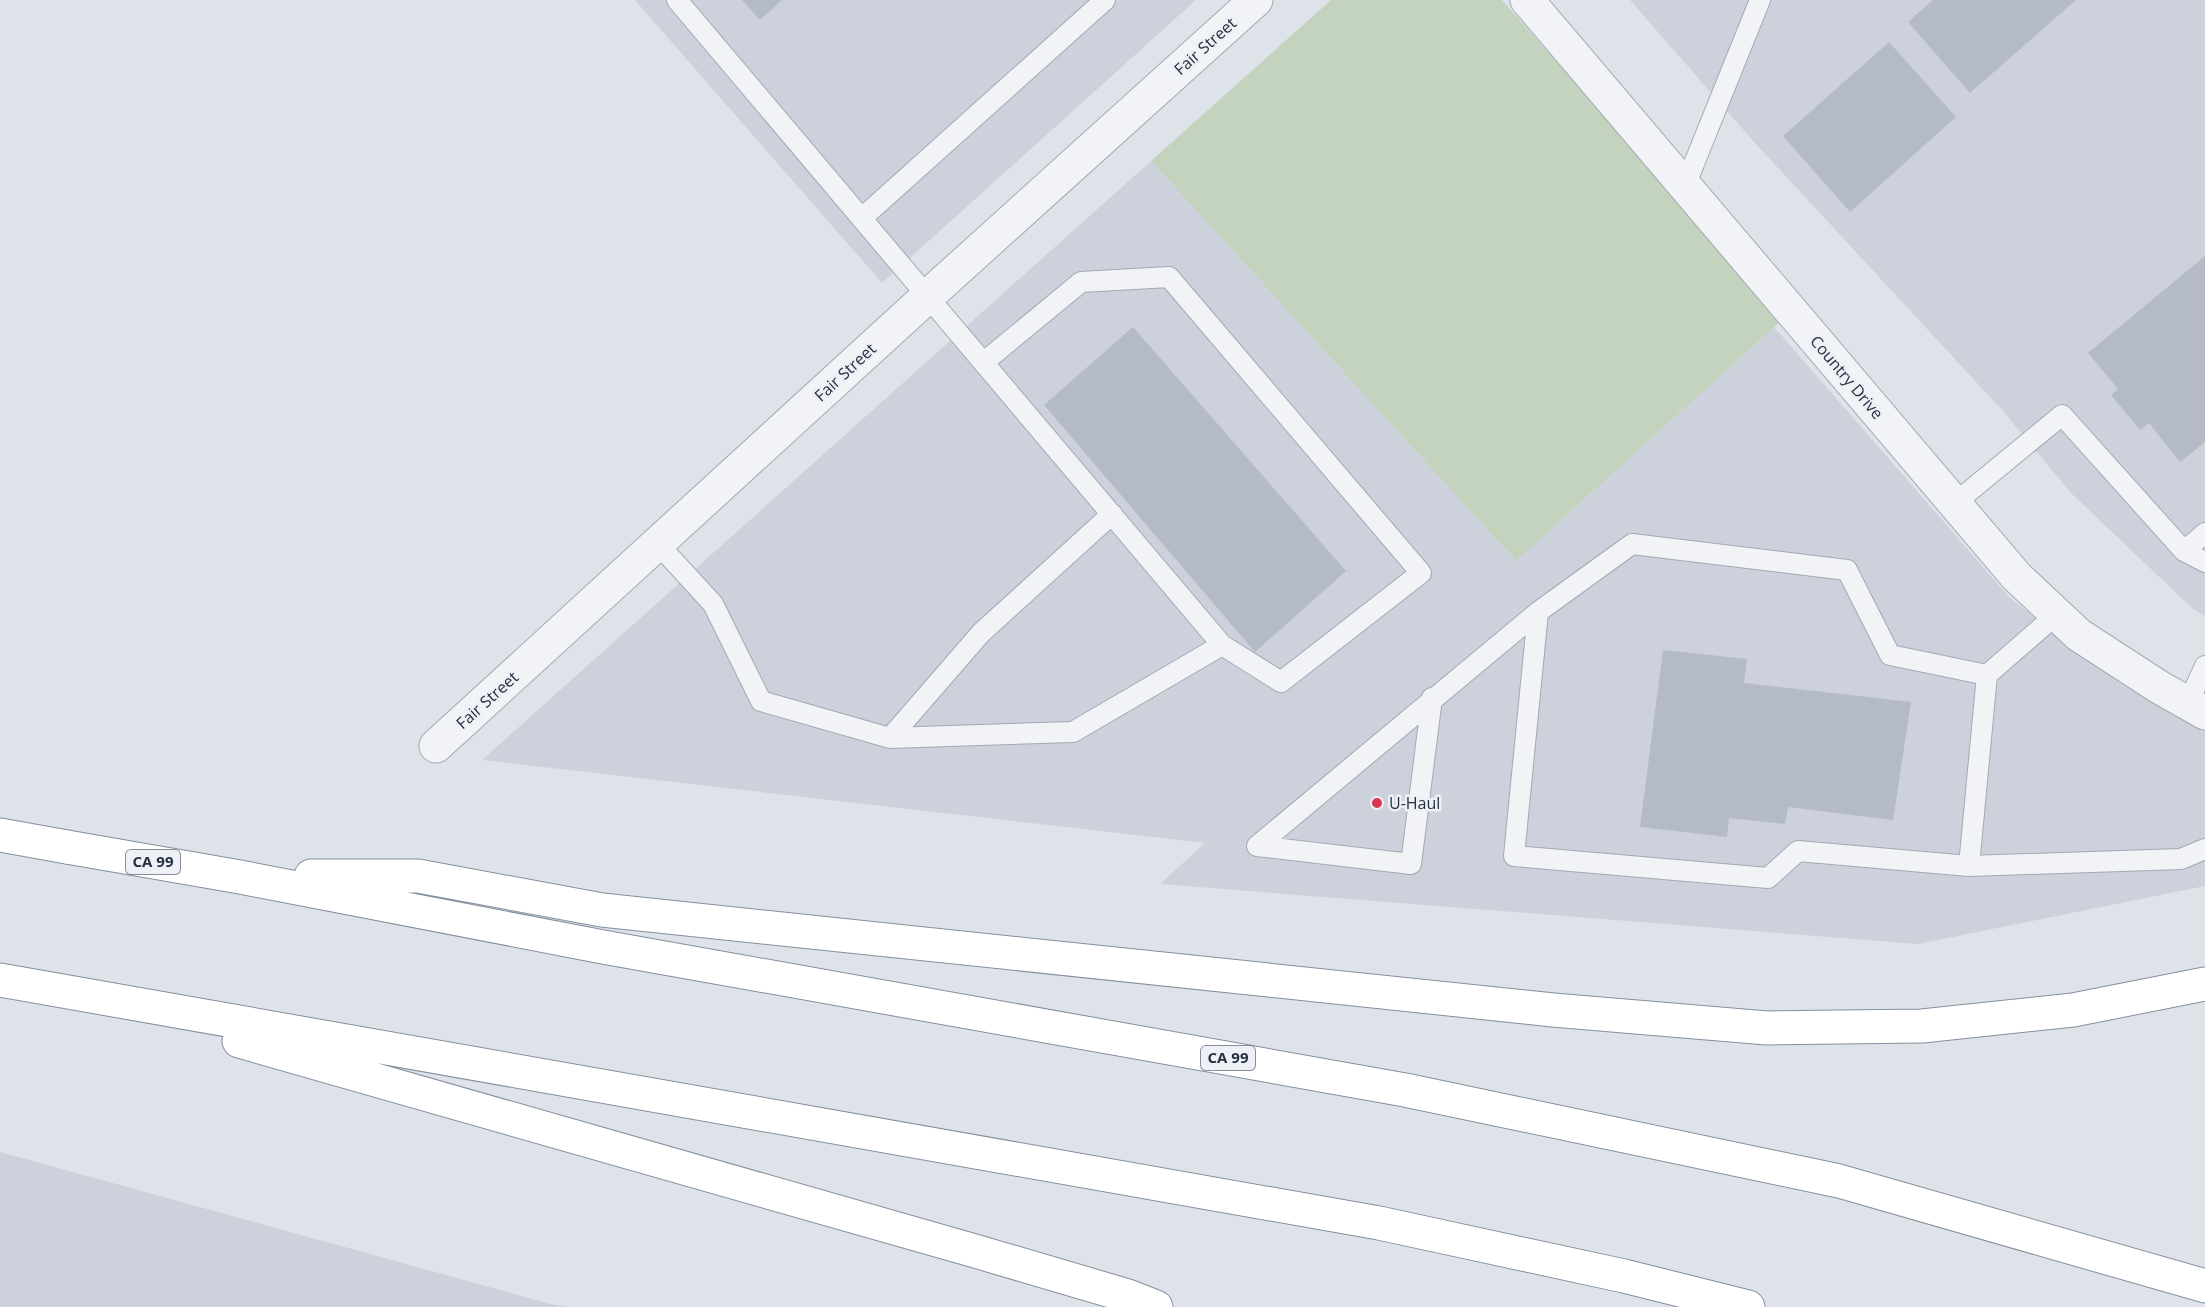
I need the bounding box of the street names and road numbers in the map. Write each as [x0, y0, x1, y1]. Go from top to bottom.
street label: Fair Street [1169, 12, 1241, 80]
street label: Country Drive [1806, 331, 1889, 423]
street label: Fair Street [809, 338, 881, 406]
street label: Fair Street [451, 666, 523, 734]
road number: CA 99 [126, 850, 180, 874]
road number: CA 99 [1201, 1046, 1255, 1070]

